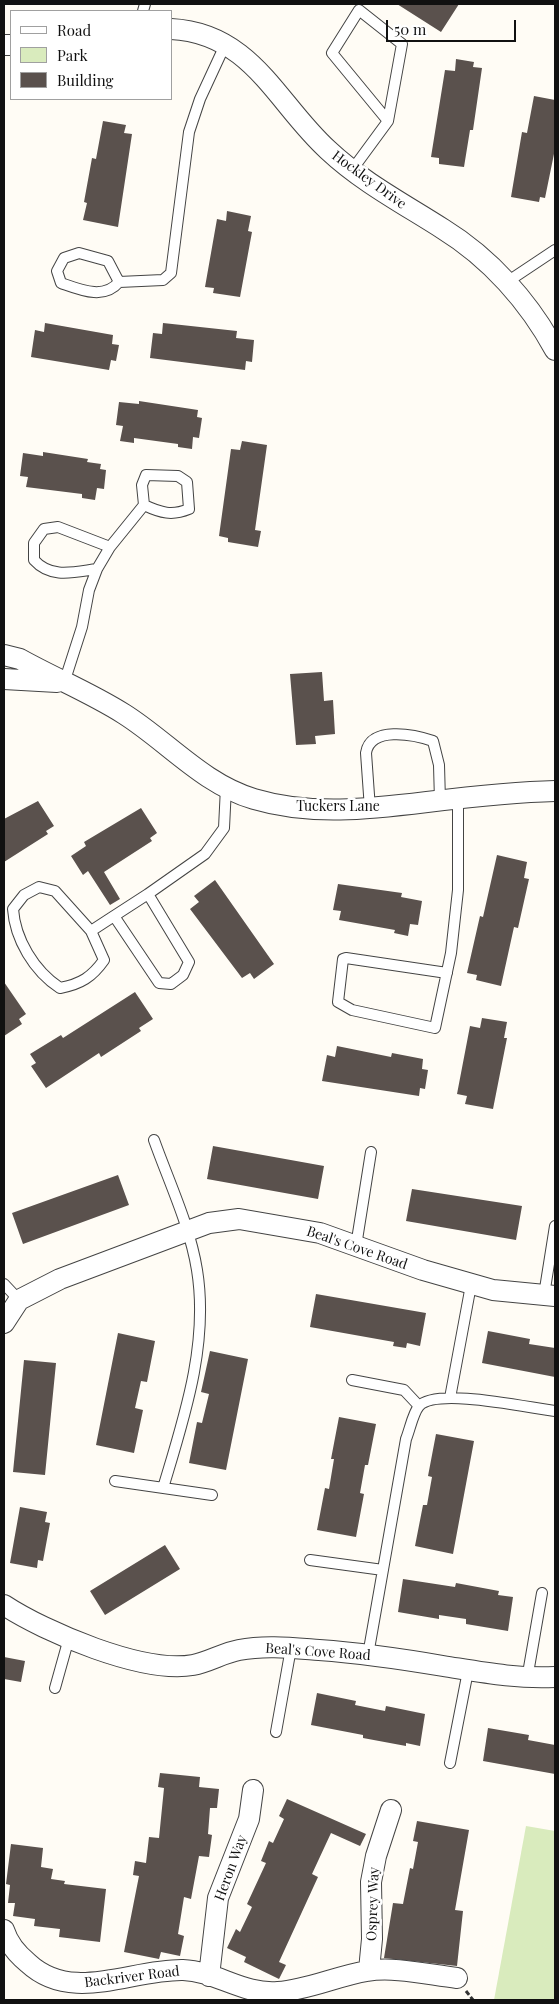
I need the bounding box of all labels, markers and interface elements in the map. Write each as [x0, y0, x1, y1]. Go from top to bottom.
legend [10, 10, 172, 100]
scale bar [389, 10, 519, 42]
text: 50 m [394, 19, 426, 39]
text: Road [57, 20, 91, 40]
text: Park [57, 45, 88, 65]
text: Building [57, 70, 113, 90]
street label: Hockley Drive [329, 147, 409, 213]
street label: Tuckers Lane [296, 799, 380, 815]
street label: Beal's Cove Road [304, 1223, 410, 1273]
street label: Beal's Cove Road [265, 1640, 371, 1664]
street label: Heron Way [211, 1833, 251, 1903]
street label: Osprey Way [363, 1867, 383, 1941]
street label: Backriver Road [83, 1963, 181, 1991]

